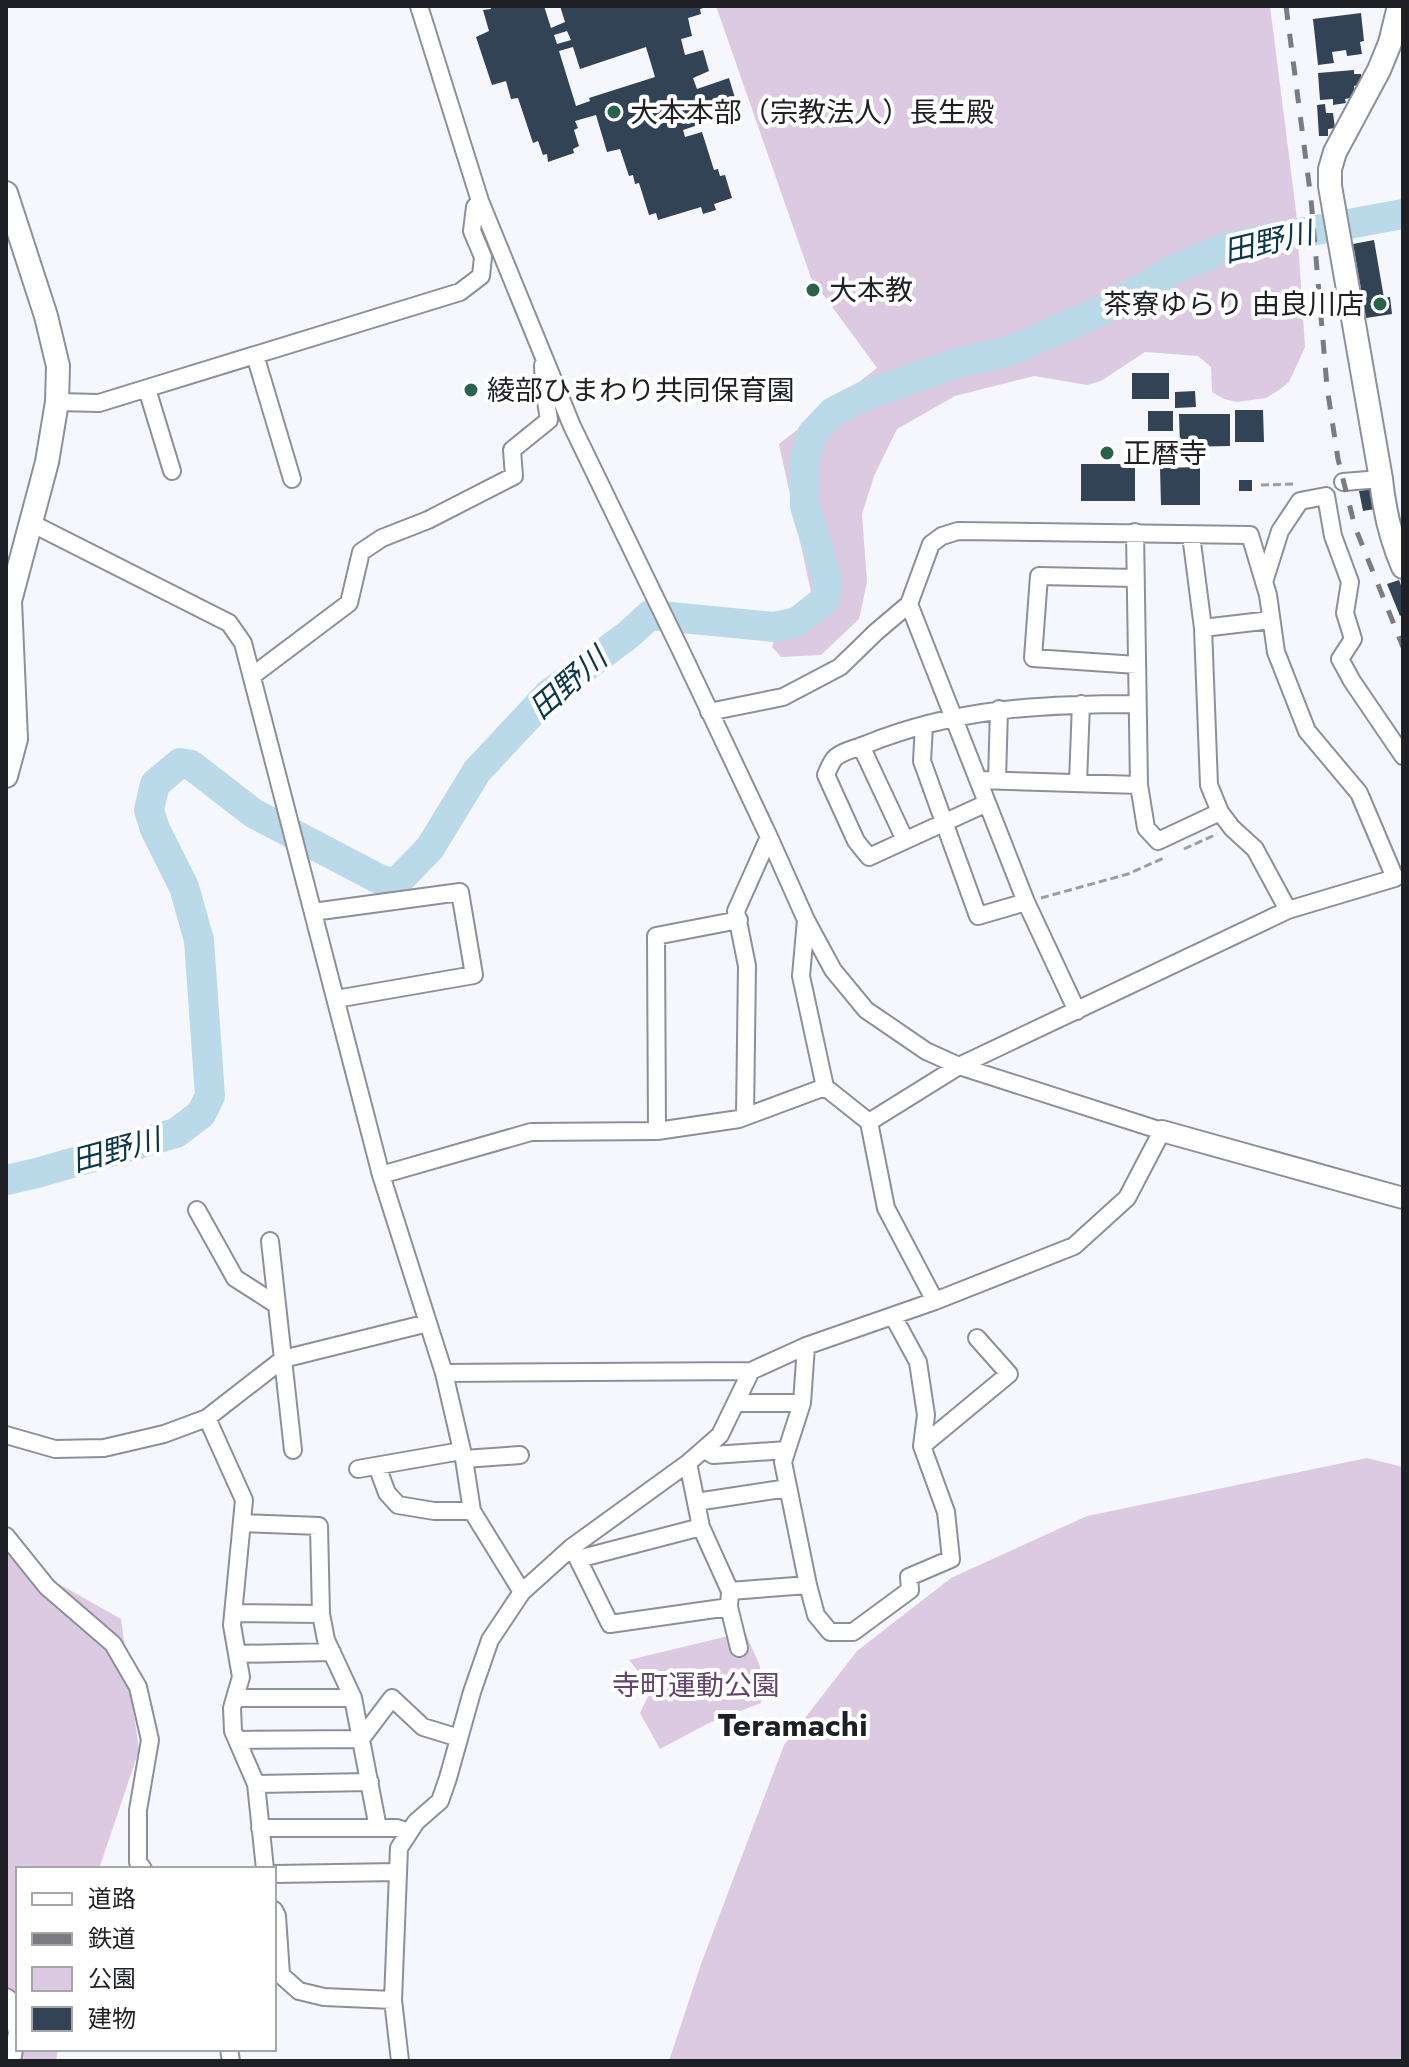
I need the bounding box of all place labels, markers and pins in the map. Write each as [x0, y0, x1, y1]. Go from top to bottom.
place label: 大本本部（宗教法人）長生殿 [630, 92, 994, 133]
marker: 大本本部（宗教法人）長生殿 [605, 103, 623, 121]
place label: 大本教 [829, 270, 913, 311]
marker: 大本教 [804, 281, 822, 299]
place label: 茶寮ゆらり 由良川店 [1104, 284, 1364, 325]
marker: 茶寮ゆらり 由良川店 [1371, 295, 1389, 313]
place label: 綾部ひまわり共同保育園 [487, 370, 795, 411]
marker: 綾部ひまわり共同保育園 [462, 381, 480, 399]
place label: 正暦寺 [1123, 433, 1207, 474]
marker: 正暦寺 [1098, 444, 1116, 462]

